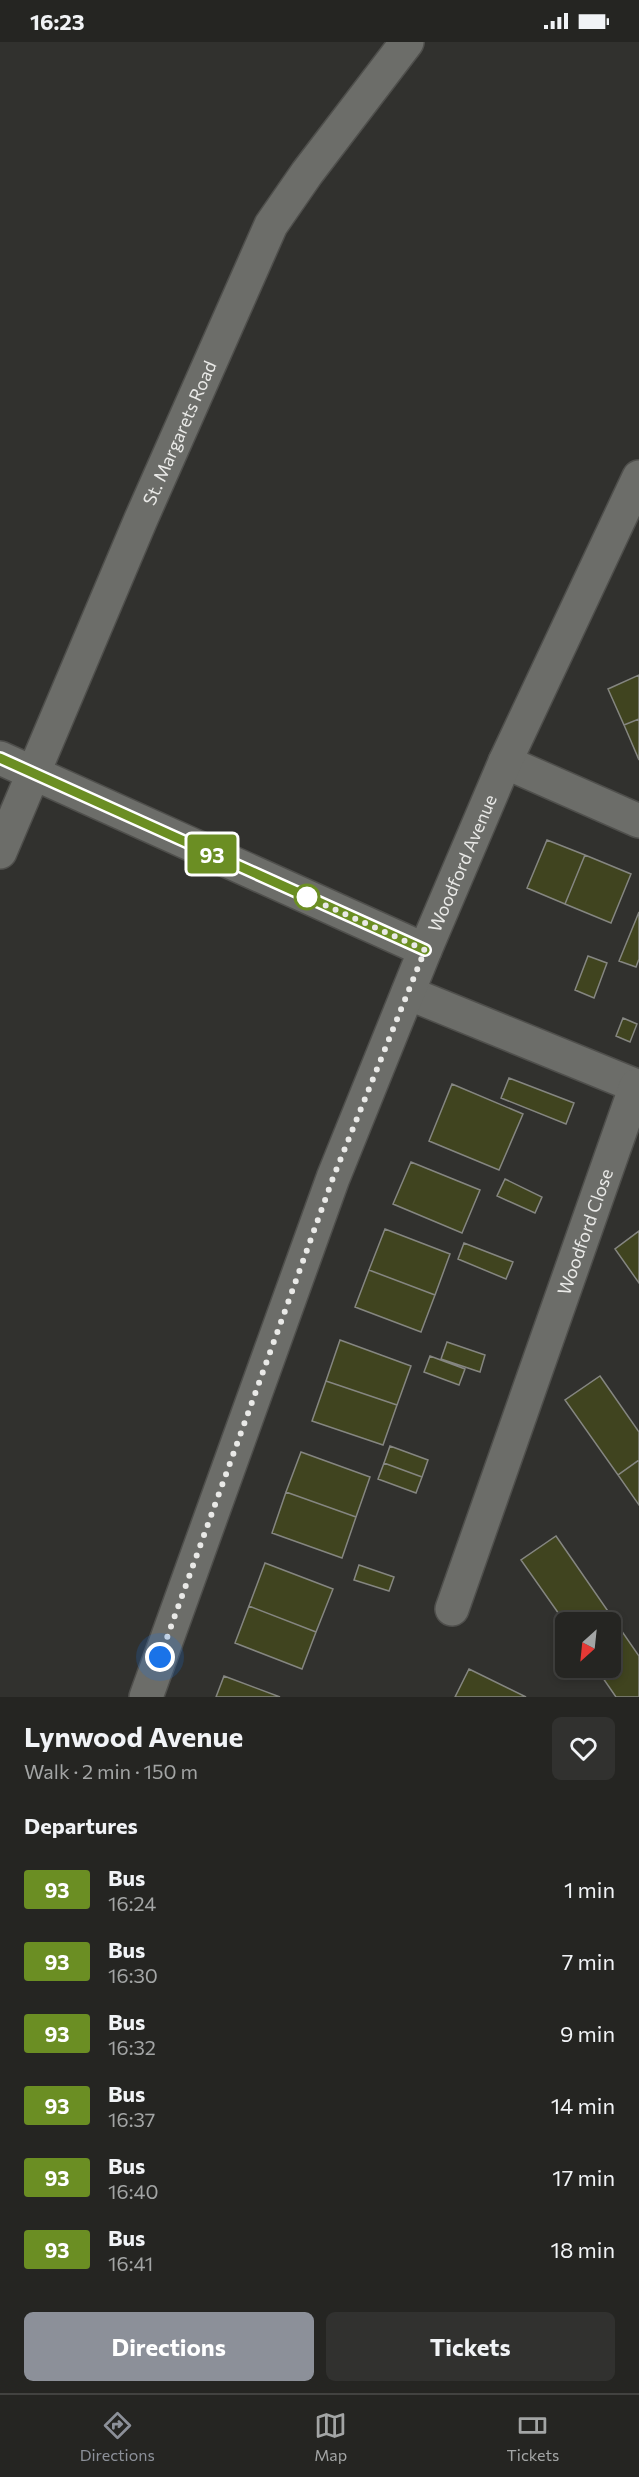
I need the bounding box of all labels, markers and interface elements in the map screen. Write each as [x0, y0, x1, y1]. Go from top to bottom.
text: 16:23 [30, 8, 85, 35]
street label: St. Margarets Road [138, 357, 221, 508]
street label: Woodford Avenue [423, 791, 501, 935]
line badge: 93 [185, 834, 239, 874]
text: 93 [199, 842, 225, 867]
unlabelled marker [294, 884, 320, 910]
street label: Woodford Close [552, 1166, 617, 1298]
north arrow [555, 1612, 621, 1678]
map controls [555, 1612, 621, 1678]
your location [145, 1642, 175, 1672]
button: heart [552, 1717, 615, 1780]
text: Lynwood Avenue [24, 1719, 243, 1753]
text: Walk · 2 min · 150 m [24, 1759, 198, 1783]
text: Departures [24, 1812, 138, 1839]
text: Bus [108, 1864, 145, 1891]
text: 1 min [564, 1876, 615, 1903]
text: 93 [44, 1877, 70, 1902]
text: 16:24 [108, 1891, 156, 1915]
text: Bus [108, 1936, 145, 1963]
text: 7 min [562, 1948, 615, 1975]
text: 93 [44, 1949, 70, 1974]
text: 16:30 [108, 1963, 158, 1987]
text: Bus [108, 2008, 145, 2035]
text: 9 min [560, 2020, 615, 2047]
text: 93 [44, 2021, 70, 2046]
text: 16:32 [108, 2035, 156, 2059]
text: Bus [108, 2080, 145, 2107]
text: 14 min [551, 2092, 615, 2119]
text: 93 [44, 2093, 70, 2118]
text: 16:37 [108, 2107, 155, 2131]
text: Bus [108, 2152, 145, 2179]
text: 17 min [552, 2164, 615, 2191]
text: 93 [44, 2165, 70, 2190]
text: 16:40 [108, 2179, 158, 2203]
text: Bus [108, 2224, 145, 2251]
text: 18 min [551, 2236, 615, 2263]
text: 93 [44, 2237, 70, 2262]
text: 16:41 [108, 2251, 153, 2275]
button: Directions [24, 2312, 314, 2381]
button: Tickets [326, 2312, 615, 2381]
tab: Directions [80, 2409, 155, 2464]
tab: Map [314, 2409, 347, 2464]
tab: Tickets [507, 2409, 559, 2464]

